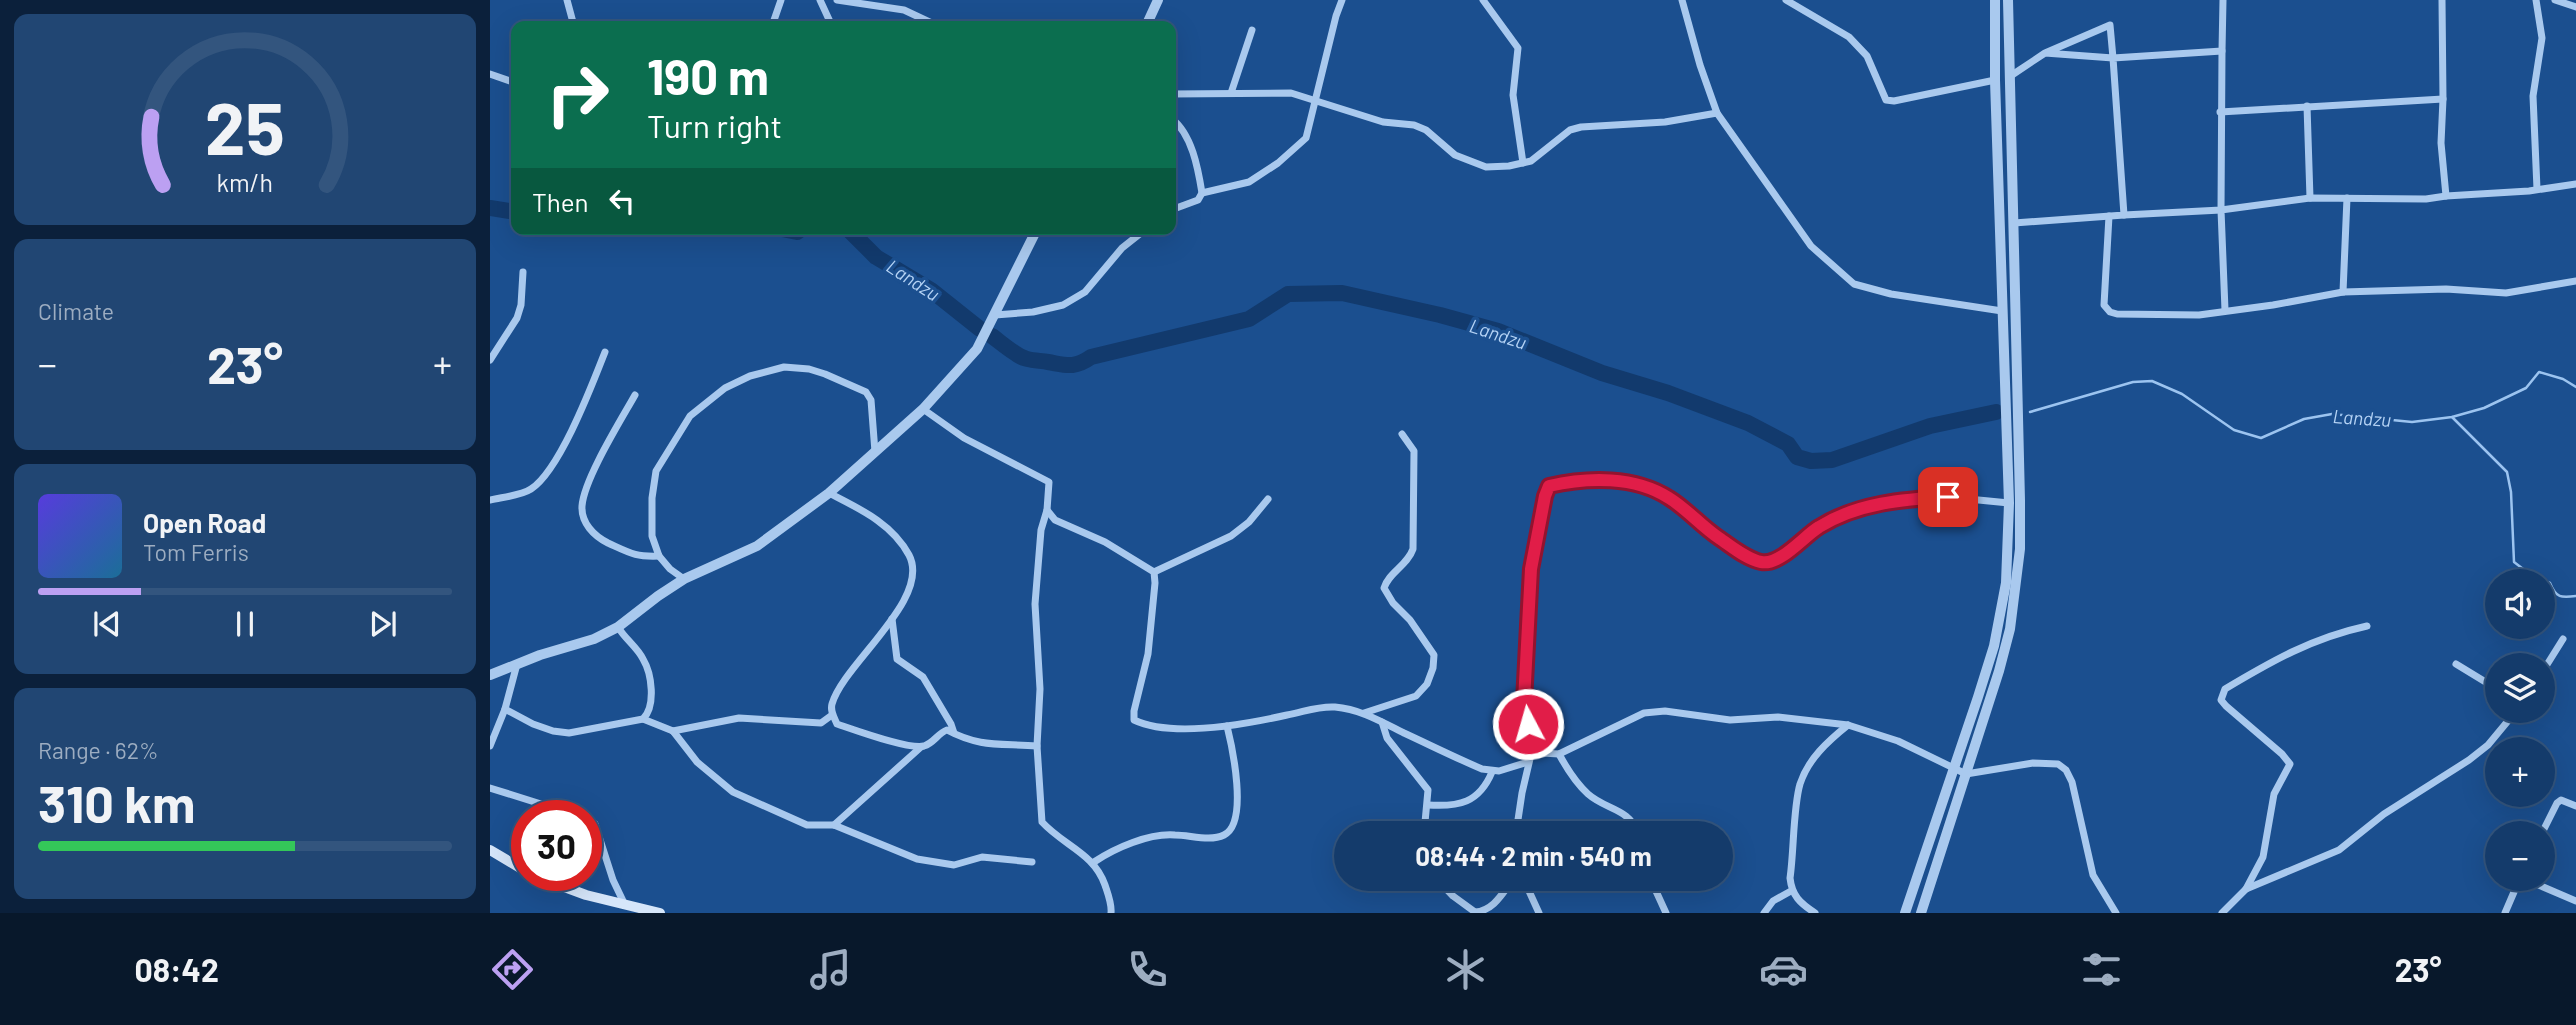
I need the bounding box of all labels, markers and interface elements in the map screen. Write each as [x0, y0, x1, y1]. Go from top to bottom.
text: 190 m [647, 46, 769, 105]
icon: right [532, 49, 623, 140]
text: 25 [205, 83, 285, 171]
text: Turn right [647, 106, 782, 144]
text: km/h [217, 167, 273, 197]
icon: left [603, 182, 641, 220]
text: Then [532, 186, 589, 217]
water label: Landzu [882, 254, 944, 305]
text: Climate [38, 297, 114, 325]
water label: Landzu [1467, 314, 1530, 354]
text: 23° [207, 332, 283, 394]
text: − [38, 340, 57, 386]
text: + [433, 340, 452, 386]
water label: Landzu [2332, 404, 2392, 431]
pin [1918, 467, 1978, 527]
icon: arrive [1929, 478, 1967, 516]
text: Open Road [143, 507, 266, 538]
text: Tom Ferris [143, 538, 249, 566]
map controls [2485, 569, 2555, 891]
button: sound [2485, 569, 2555, 639]
icon: previous [88, 605, 126, 643]
icon: pause [226, 605, 264, 643]
icon: next [364, 605, 402, 643]
button: layers [2485, 653, 2555, 723]
position arrow [1491, 687, 1565, 761]
text: Range · 62% [38, 736, 159, 764]
button: + [2485, 737, 2555, 807]
text: 310 km [38, 771, 196, 833]
speed limit sign: 30 [511, 800, 602, 891]
button: − [2485, 821, 2555, 891]
text: 08:44 · 2 min · 540 m [1415, 840, 1652, 871]
icon: directions [488, 945, 537, 994]
icon: music [806, 945, 855, 994]
icon: phone [1123, 945, 1172, 994]
icon: climate [1441, 945, 1490, 994]
icon: car [1759, 945, 1808, 994]
icon: filters [2077, 945, 2126, 994]
text: 08:42 [134, 950, 219, 988]
text: 23° [2395, 950, 2441, 988]

